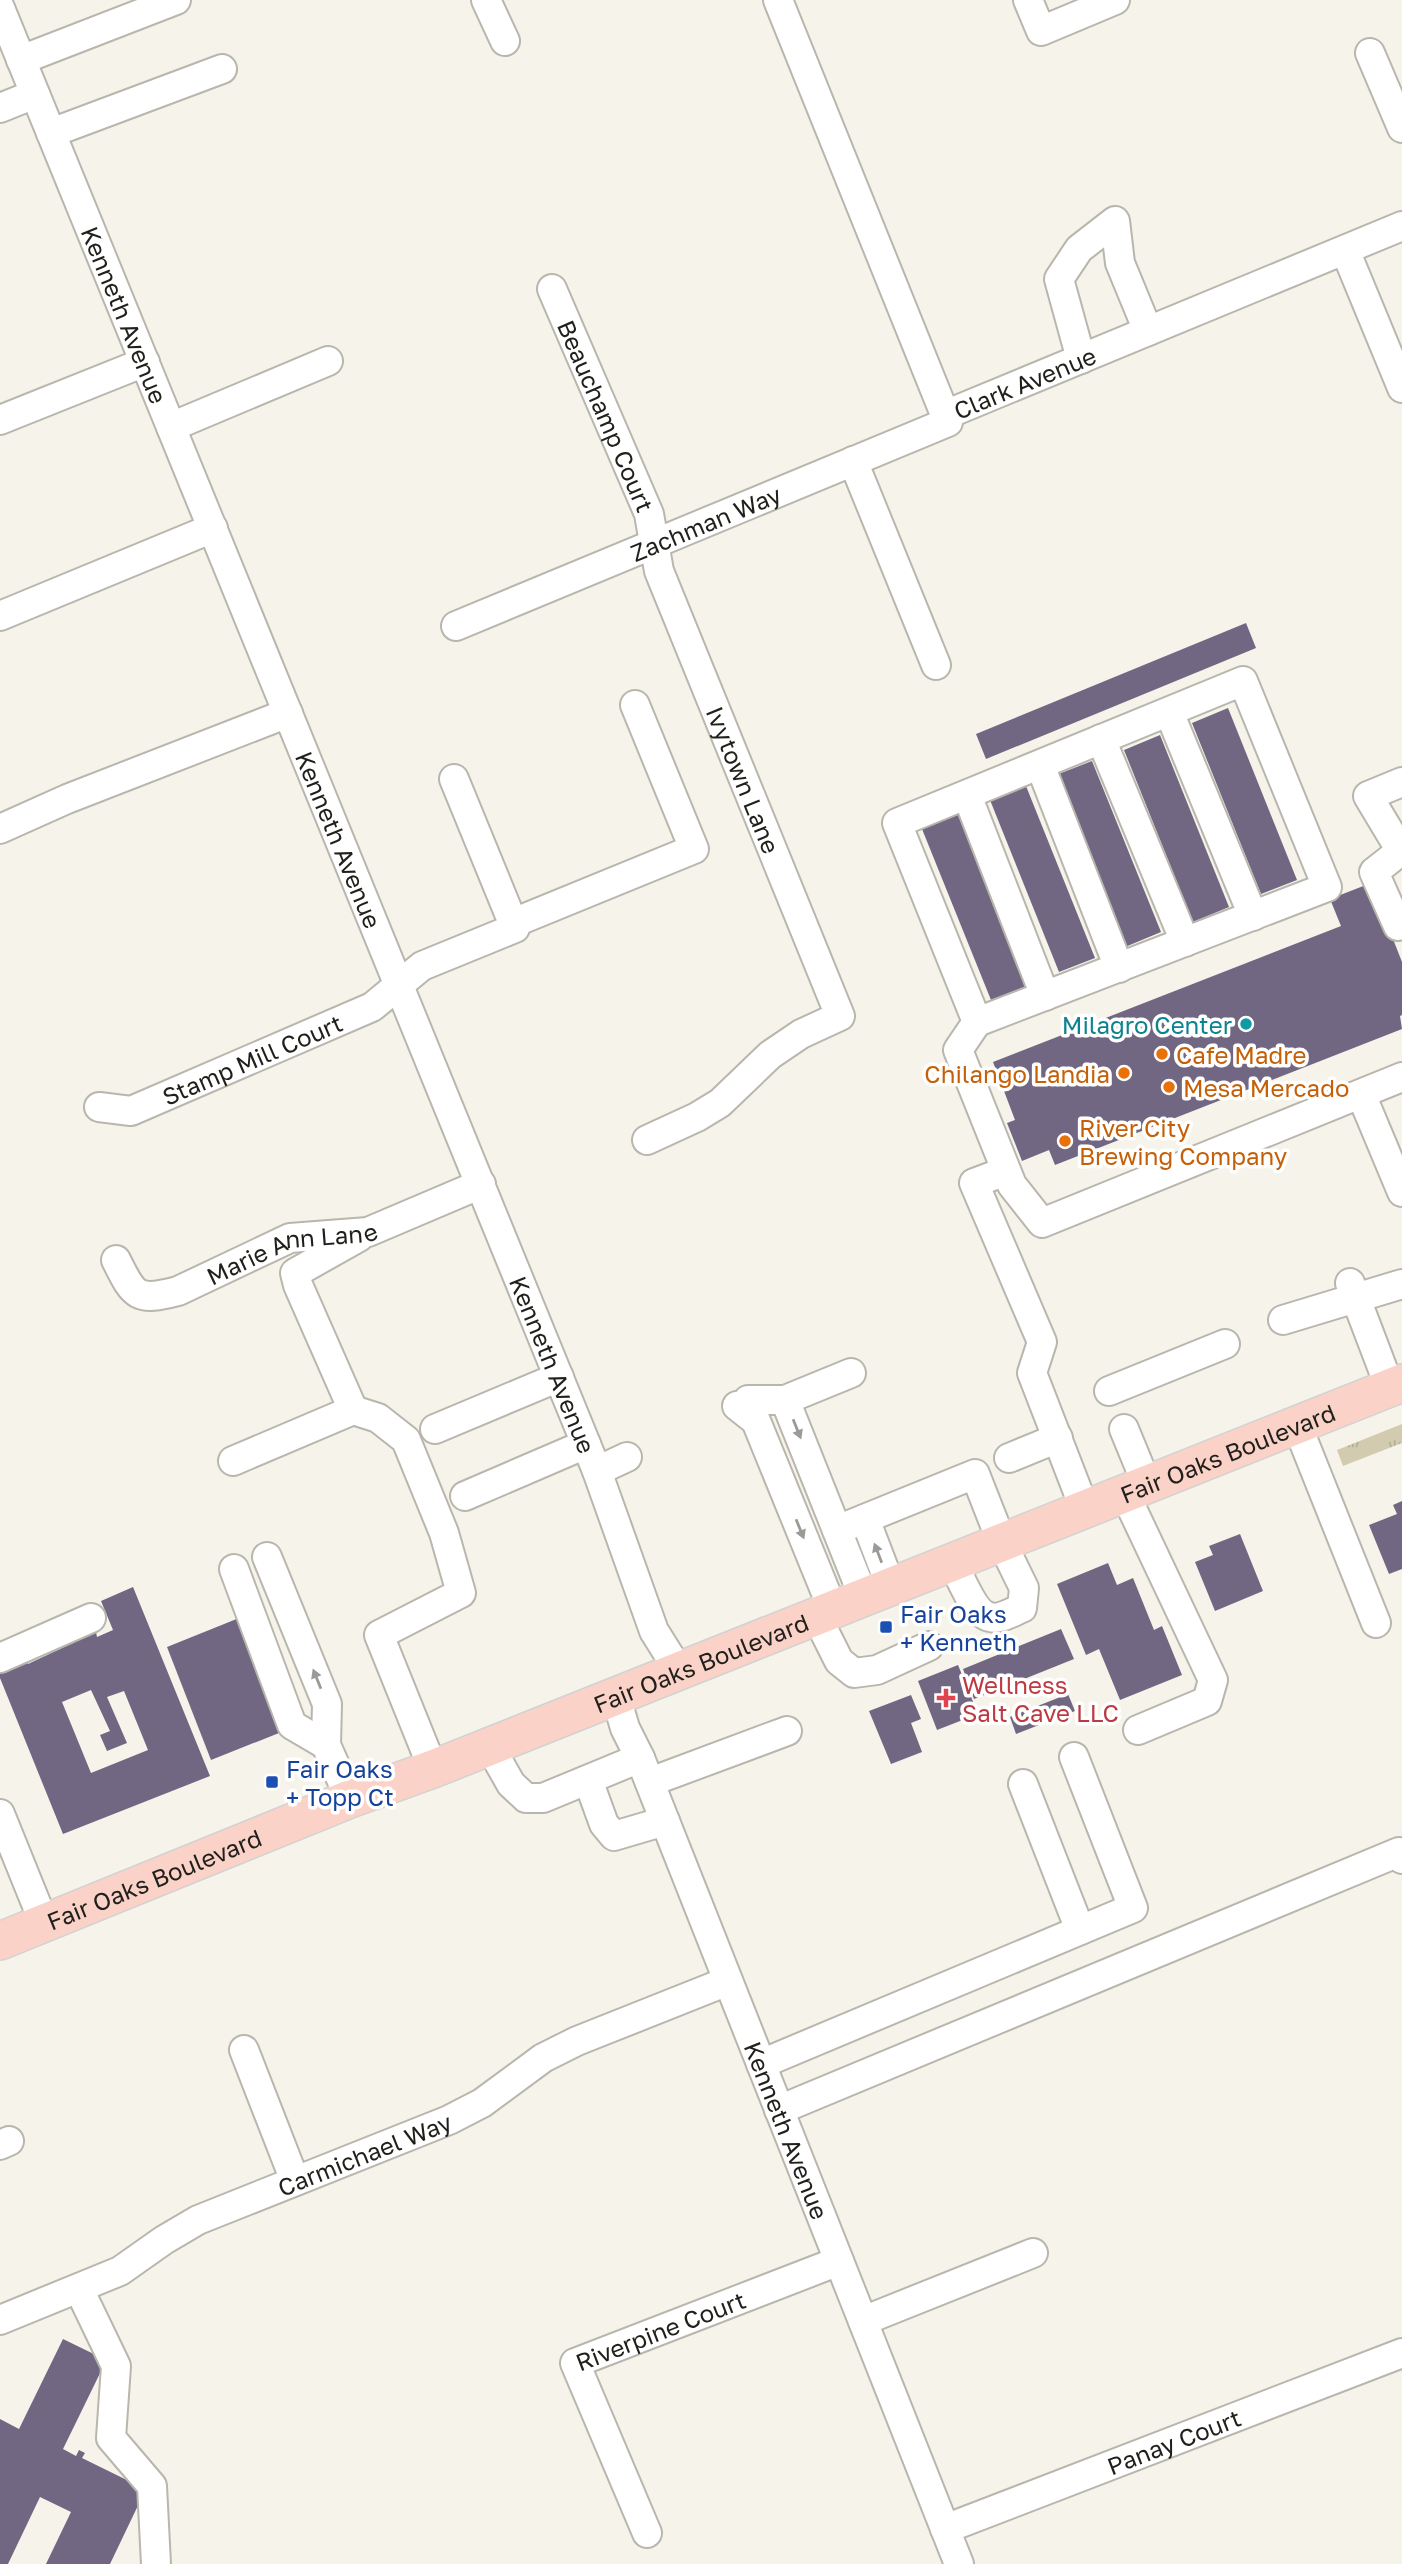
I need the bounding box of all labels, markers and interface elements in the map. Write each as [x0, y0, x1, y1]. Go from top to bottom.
street label: Kenneth Avenue [76, 222, 174, 407]
street label: Beauchamp Court [552, 315, 661, 516]
street label: Clark Avenue [949, 340, 1100, 424]
street label: Zachman Way [626, 479, 785, 567]
street label: Ivytown Lane [701, 702, 787, 857]
street label: Kenneth Avenue [290, 747, 388, 932]
street label: Stamp Mill Court [158, 1007, 346, 1110]
place label: Milagro Center [1062, 1010, 1232, 1039]
marker: Milagro Center [1238, 1016, 1254, 1032]
place label: Cafe Madre [1176, 1040, 1306, 1069]
marker: Cafe Madre [1154, 1046, 1170, 1062]
place label: Chilango Landia [924, 1059, 1110, 1088]
marker: Chilango Landia [1116, 1065, 1132, 1081]
place label: Mesa Mercado [1183, 1073, 1349, 1102]
marker: Mesa Mercado [1161, 1079, 1177, 1095]
place label: River City Brewing Company [1079, 1113, 1287, 1170]
marker: River City Brewing Company [1057, 1133, 1073, 1149]
street label: Marie Ann Lane [202, 1215, 382, 1290]
street label: Kenneth Avenue [504, 1272, 603, 1457]
street label: Fair Oaks Boulevard [1116, 1397, 1339, 1508]
one-way arrow [791, 1419, 802, 1440]
one-way arrow [795, 1519, 806, 1540]
one-way arrow [872, 1543, 883, 1564]
place label: Fair Oaks + Kenneth [900, 1599, 1017, 1656]
street label: Fair Oaks Boulevard [589, 1607, 812, 1718]
marker: Fair Oaks + Kenneth [878, 1619, 894, 1635]
one-way arrow [311, 1668, 322, 1689]
place label: Wellness Salt Cave LLC [962, 1670, 1119, 1727]
marker: Wellness Salt Cave LLC [936, 1688, 956, 1708]
place label: Fair Oaks + Topp Ct [286, 1754, 394, 1811]
marker: Fair Oaks + Topp Ct [264, 1774, 280, 1790]
street label: Fair Oaks Boulevard [42, 1822, 265, 1935]
street label: Kenneth Avenue [739, 2037, 835, 2223]
street label: Carmichael Way [273, 2106, 456, 2201]
street label: Riverpine Court [571, 2284, 749, 2376]
street label: Panay Court [1103, 2402, 1245, 2480]

